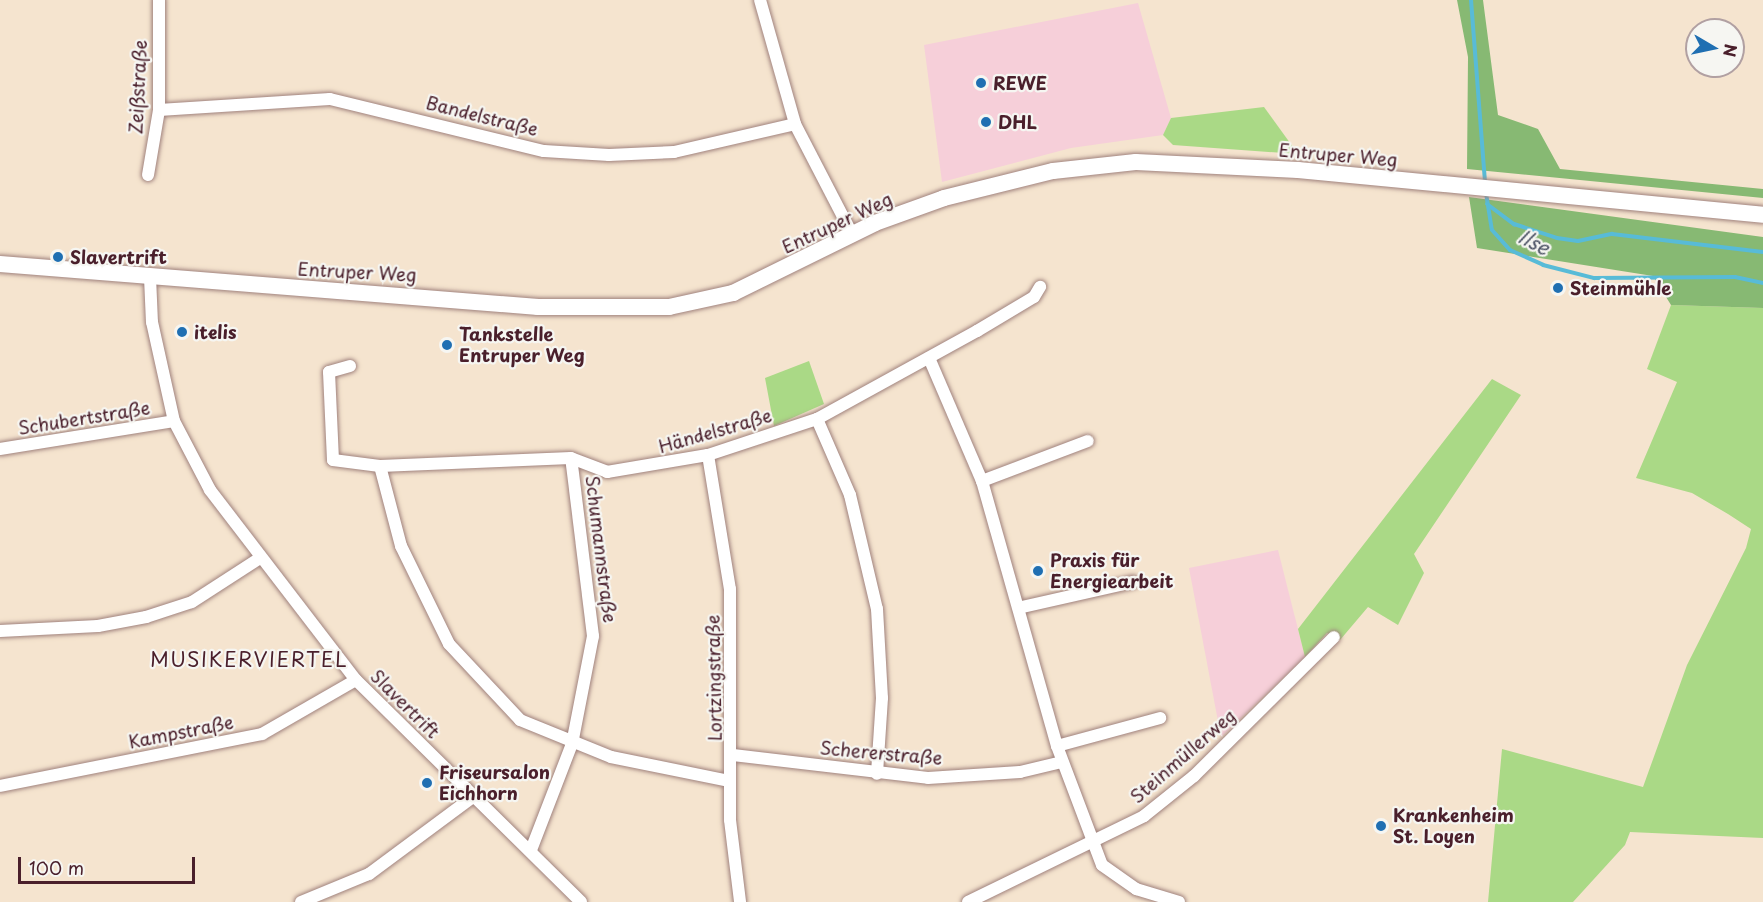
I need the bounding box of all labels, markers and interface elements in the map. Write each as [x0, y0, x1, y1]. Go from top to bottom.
north arrow [1685, 18, 1745, 78]
street label: Zeißstraße [125, 39, 151, 135]
text: N [1718, 42, 1744, 59]
place label: REWE [993, 72, 1047, 94]
marker: REWE [974, 76, 988, 90]
street label: Bandelstraße [424, 92, 540, 140]
place label: DHL [998, 111, 1037, 133]
marker: DHL [979, 115, 993, 129]
street label: Entruper Weg [1277, 139, 1399, 171]
street label: Entruper Weg [778, 188, 896, 258]
water label: Ilse [1514, 224, 1554, 260]
place label: Slavertrift [70, 246, 167, 268]
marker: Slavertrift [51, 250, 65, 264]
street label: Entruper Weg [297, 258, 417, 286]
place label: Steinmühle [1570, 277, 1671, 299]
marker: Steinmühle [1551, 281, 1565, 295]
place label: itelis [194, 321, 237, 343]
place label: Tankstelle Entruper Weg [459, 324, 586, 366]
marker: itelis [175, 325, 189, 339]
marker: Tankstelle Entruper Weg [440, 338, 454, 352]
street label: Schubertstraße [16, 397, 152, 439]
street label: Händelstraße [656, 405, 774, 457]
street label: Schumannstraße [581, 474, 621, 624]
place label: Praxis für Energiearbeit [1050, 550, 1173, 592]
marker: Praxis für Energiearbeit [1031, 564, 1045, 578]
street label: Lortzingstraße [702, 615, 726, 741]
district label: MUSIKERVIERTEL [151, 647, 347, 671]
street label: Slavertrift [366, 665, 444, 743]
street label: Steinmüllerweg [1126, 705, 1240, 807]
street label: Kampstraße [127, 711, 235, 753]
street label: Schererstraße [819, 737, 943, 769]
place label: Friseursalon Eichhorn [439, 762, 550, 804]
marker: Friseursalon Eichhorn [420, 776, 434, 790]
place label: Krankenheim St. Loyen [1393, 805, 1514, 848]
marker: Krankenheim St. Loyen [1374, 819, 1388, 833]
scale bar [21, 845, 198, 883]
text: 100 m [29, 854, 84, 881]

